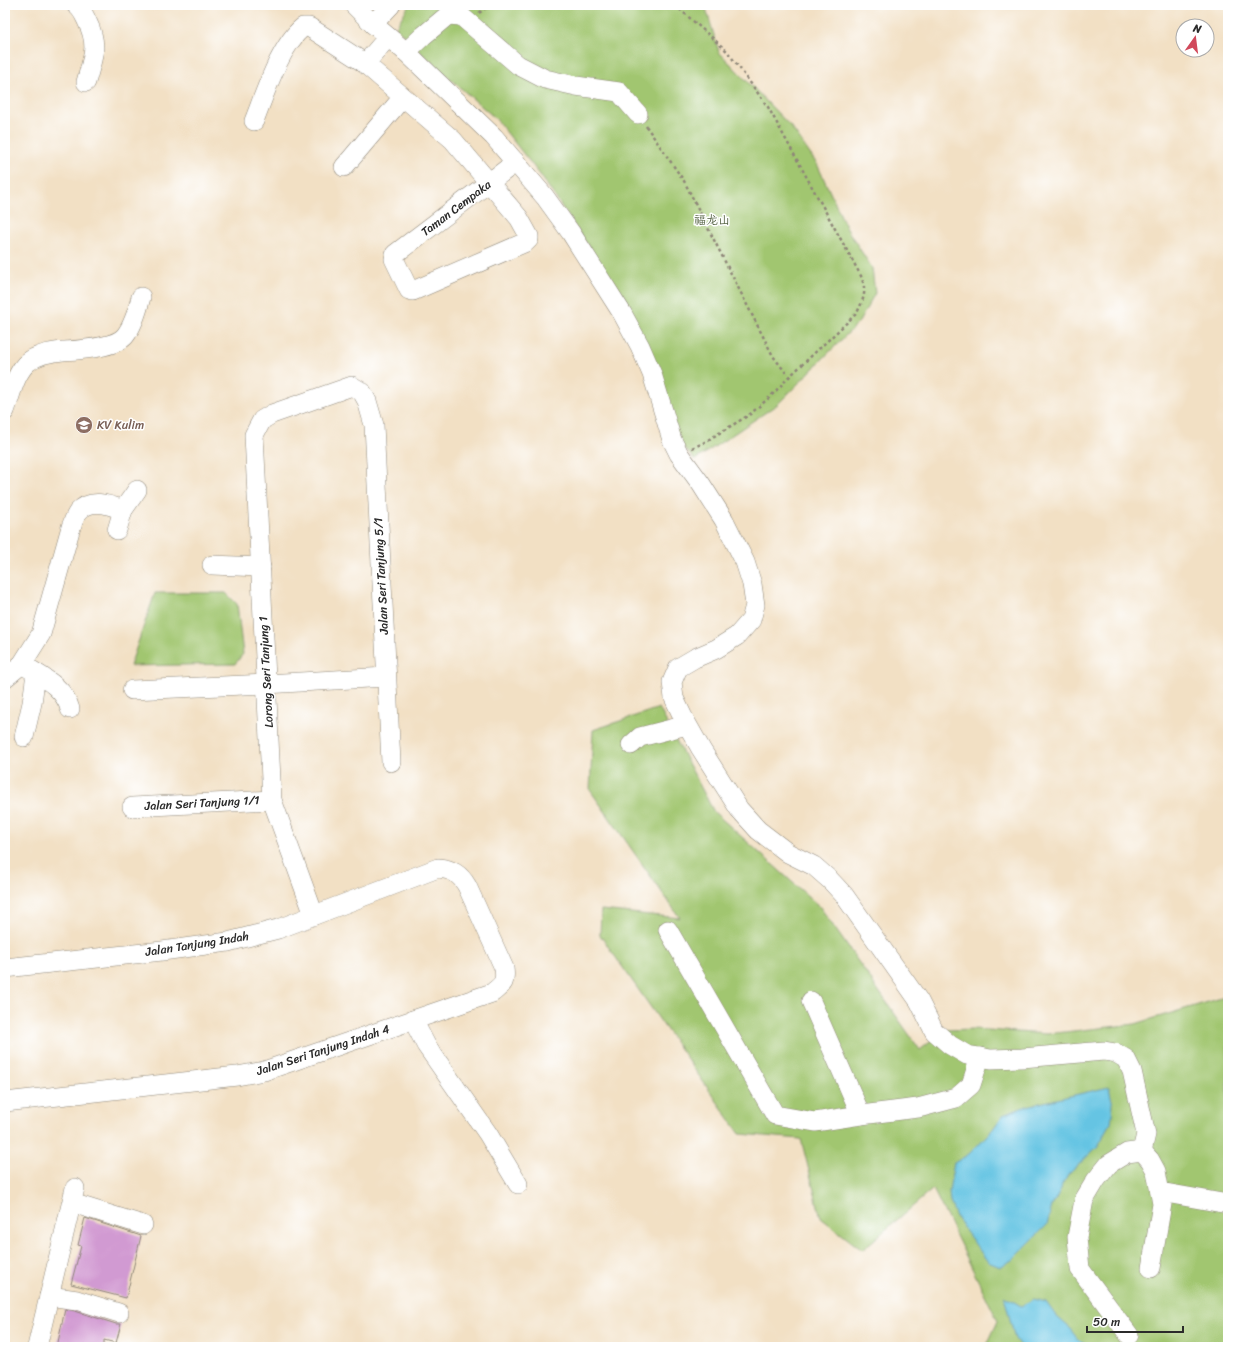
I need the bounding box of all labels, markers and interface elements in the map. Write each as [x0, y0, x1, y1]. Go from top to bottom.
north arrow [1175, 18, 1215, 58]
text: N [1190, 18, 1204, 39]
street label: Taman Cempaka [416, 173, 497, 242]
park label: 福龙山 [694, 209, 730, 231]
place label: KV Kulim [97, 414, 144, 436]
school or university icon: KV Kulim [74, 415, 94, 435]
street label: Jalan Seri Tanjung 5/1 [367, 517, 395, 636]
street label: Lorong Seri Tanjung 1 [252, 616, 280, 728]
street label: Jalan Seri Tanjung 1/1 [143, 789, 260, 817]
street label: Jalan Tanjung Indah [143, 925, 250, 963]
street label: Jalan Seri Tanjung Indah 4 [252, 1018, 393, 1082]
scale bar [1087, 1308, 1183, 1334]
text: 50 m [1093, 1311, 1120, 1333]

